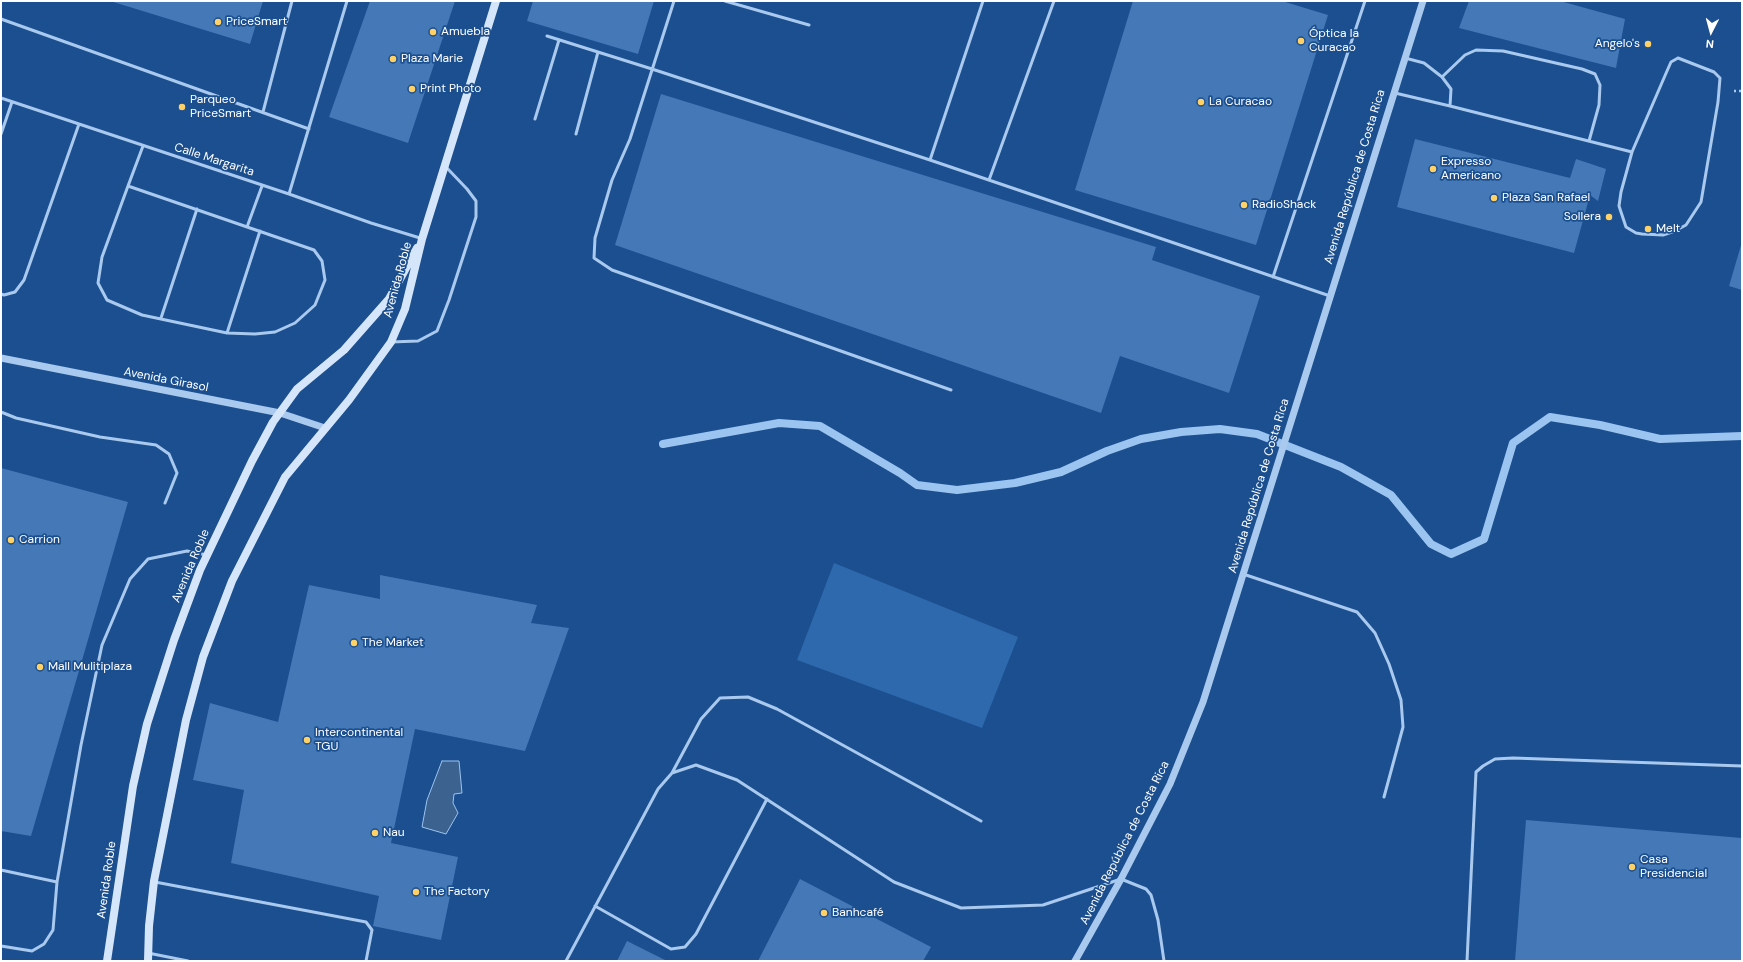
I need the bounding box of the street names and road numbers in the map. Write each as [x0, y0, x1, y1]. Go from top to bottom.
street label: Avenida República de Costa Rica [1322, 88, 1388, 266]
street label: Calle Margarita [172, 140, 256, 180]
street label: Avenida Roble [381, 240, 415, 320]
street label: Avenida Girasol [122, 365, 210, 395]
street label: Avenida República de Costa Rica [1226, 397, 1292, 575]
street label: Avenida Roble [169, 527, 213, 605]
street label: Avenida República de Costa Rica [1077, 759, 1173, 927]
street label: Avenida Roble [94, 840, 120, 920]

